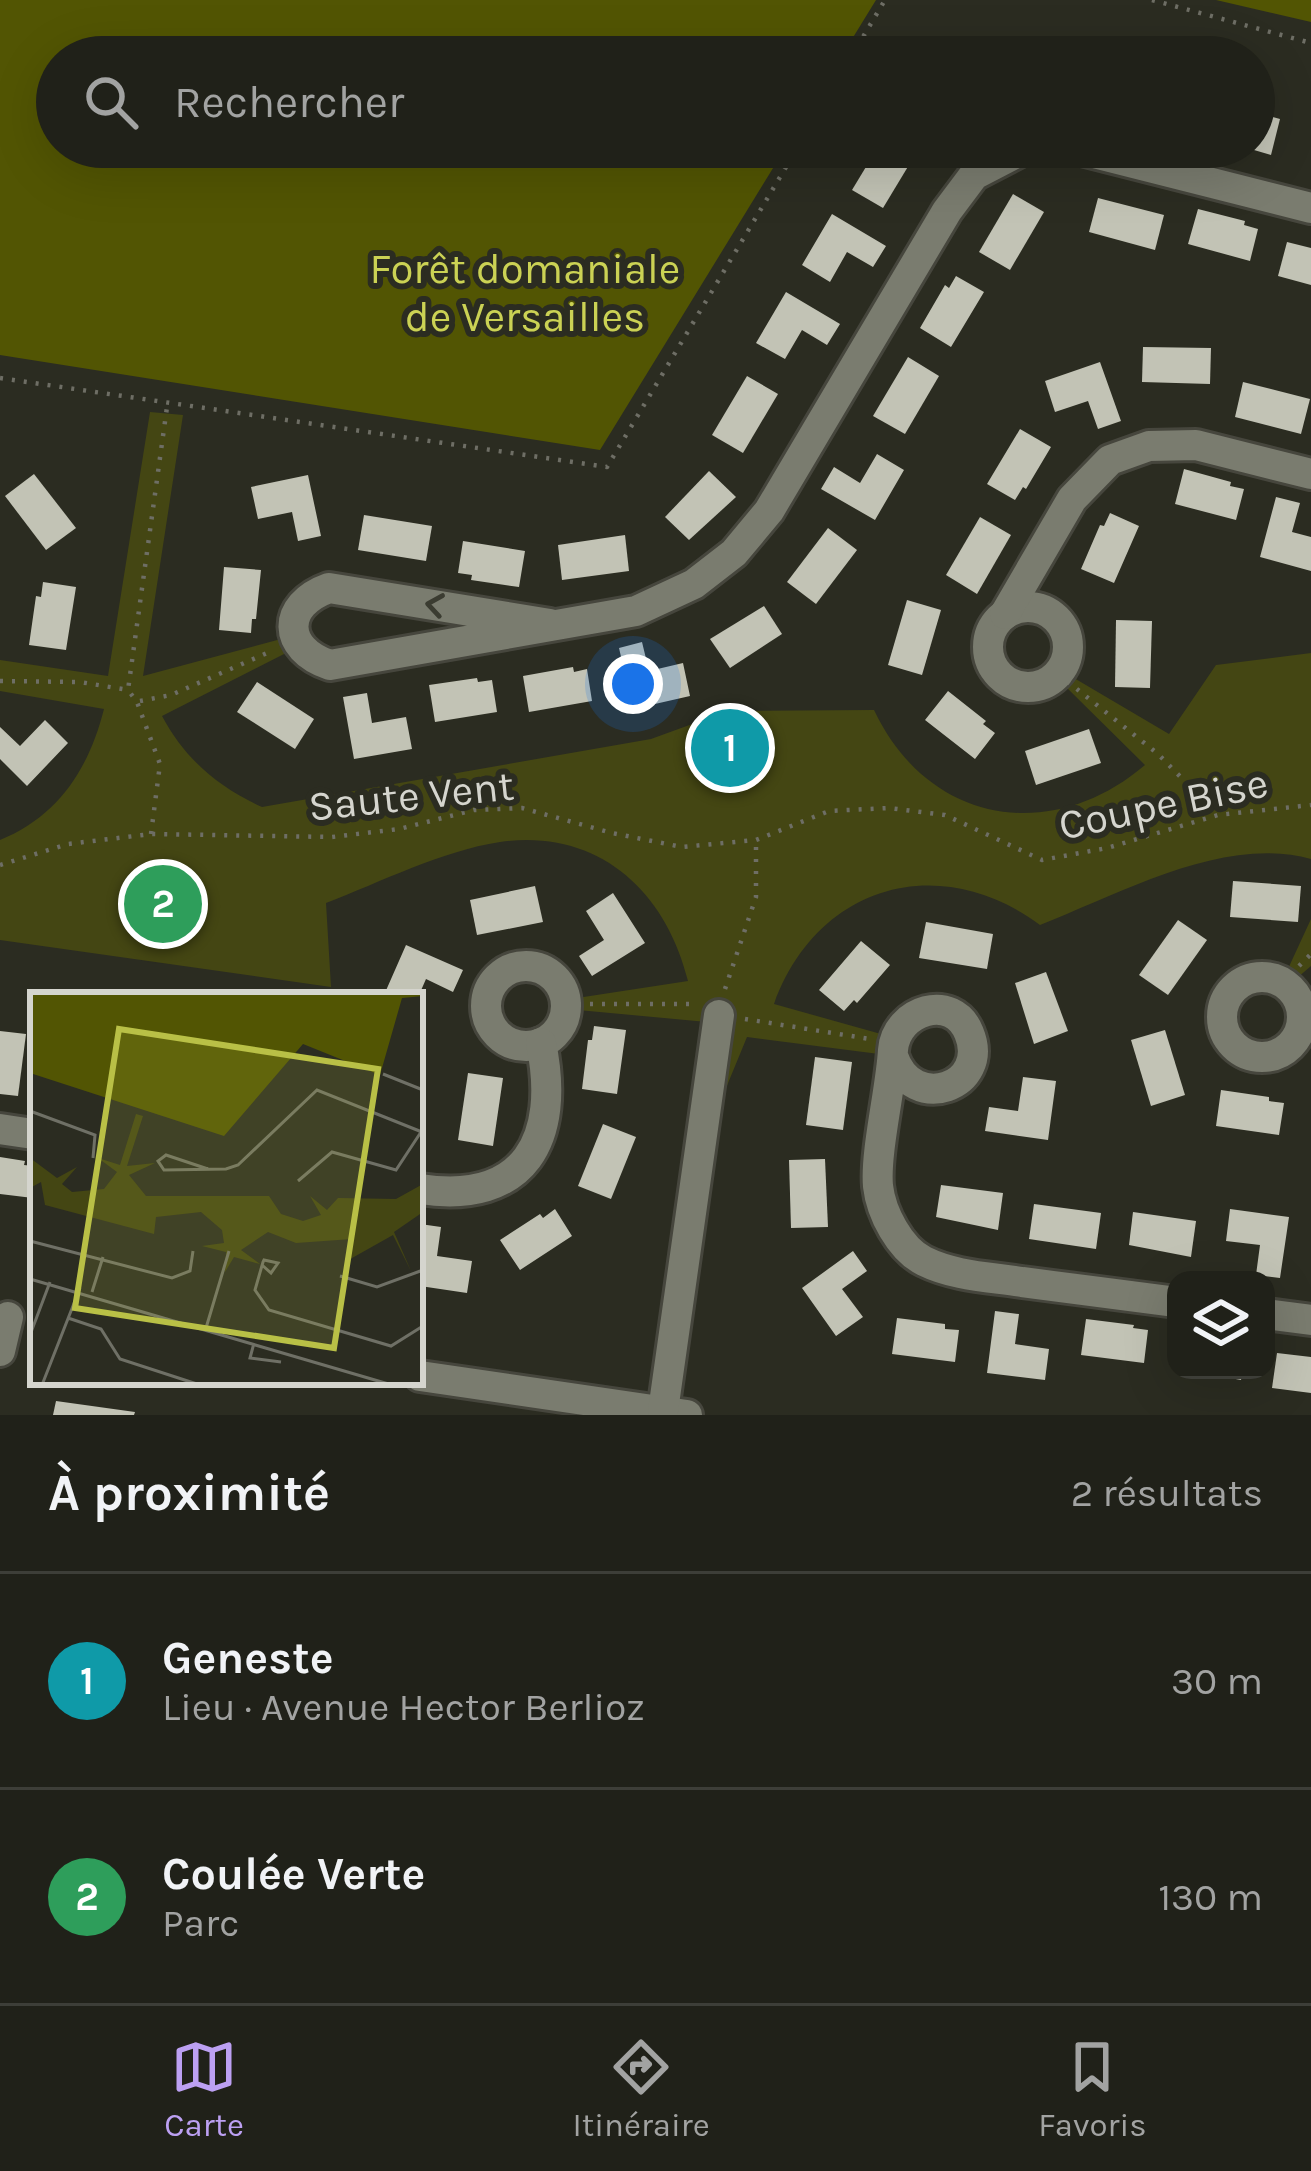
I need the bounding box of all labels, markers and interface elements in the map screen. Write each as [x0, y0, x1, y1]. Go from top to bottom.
search box [36, 36, 1275, 168]
icon: search [78, 69, 144, 135]
text: Rechercher [174, 76, 404, 128]
park label: Forêt domaniale de Versailles [370, 244, 680, 342]
one-way arrow [425, 593, 444, 619]
your location [603, 654, 663, 714]
pin: 1 [691, 703, 769, 793]
street label: Coupe Bise [1054, 757, 1272, 851]
street label: Saute Vent [306, 760, 516, 832]
pin: 2 [124, 859, 202, 949]
inset map [30, 992, 423, 1385]
map controls [1167, 1271, 1275, 1379]
button: layers [1167, 1271, 1275, 1379]
text: À proximité [48, 1463, 330, 1523]
text: 2 résultats [1071, 1470, 1263, 1516]
text: Geneste [162, 1632, 334, 1684]
text: 1 [80, 1658, 94, 1704]
text: 30 m [1171, 1658, 1263, 1704]
text: Lieu · Avenue Hector Berlioz [162, 1684, 645, 1730]
text: Coulée Verte [162, 1848, 425, 1900]
text: 2 [75, 1874, 99, 1920]
text: 130 m [1158, 1874, 1263, 1920]
text: Parc [162, 1900, 239, 1946]
tab: Carte [164, 2034, 244, 2144]
tab: Itinéraire [573, 2034, 710, 2144]
tab: Favoris [1038, 2034, 1147, 2144]

